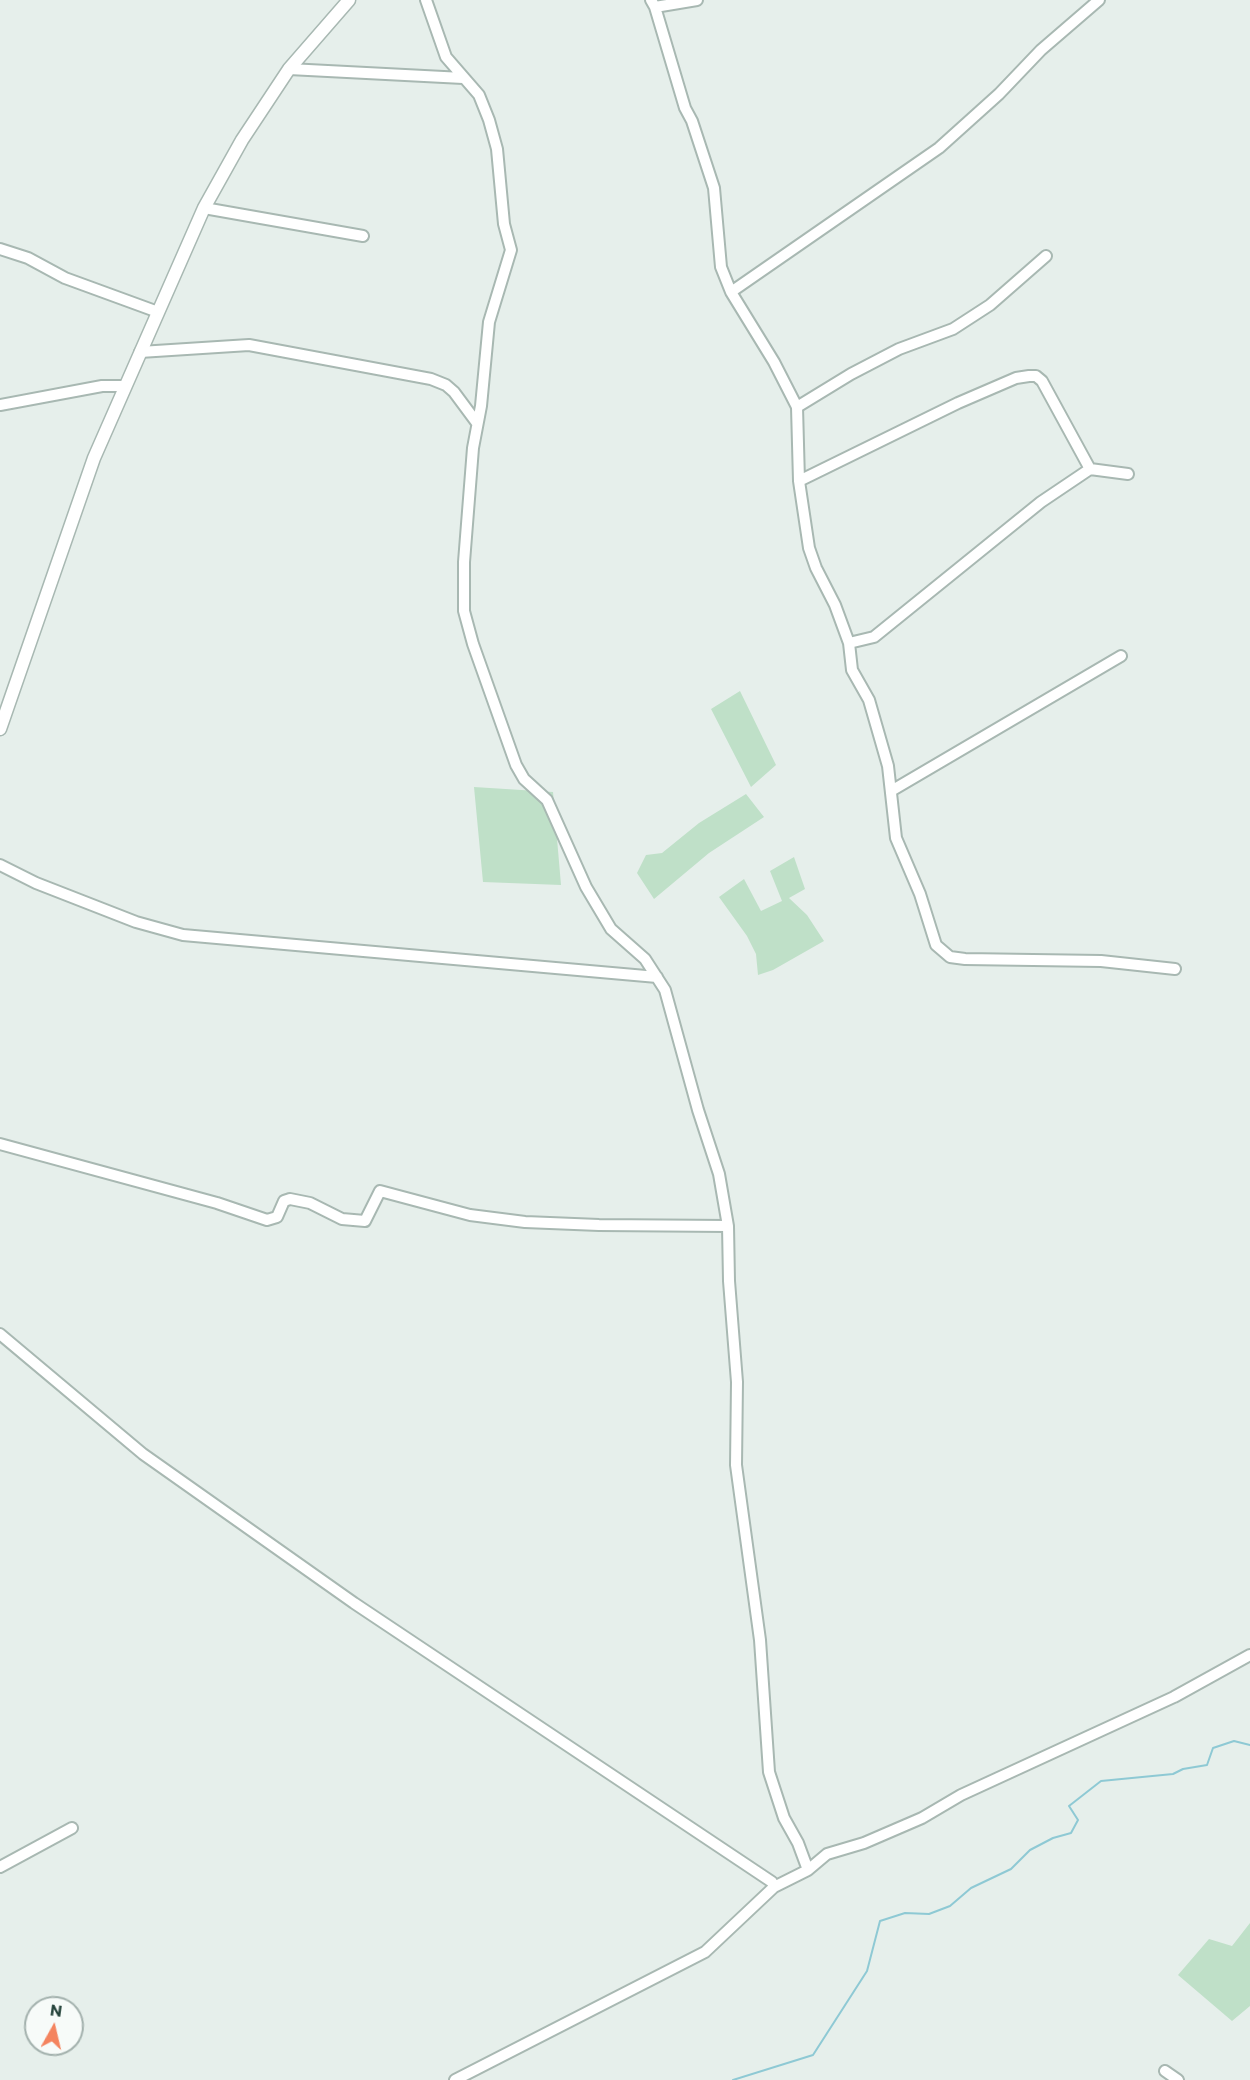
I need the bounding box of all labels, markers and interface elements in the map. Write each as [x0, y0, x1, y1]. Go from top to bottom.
north arrow [24, 1996, 84, 2056]
text: N [49, 1999, 64, 2020]

